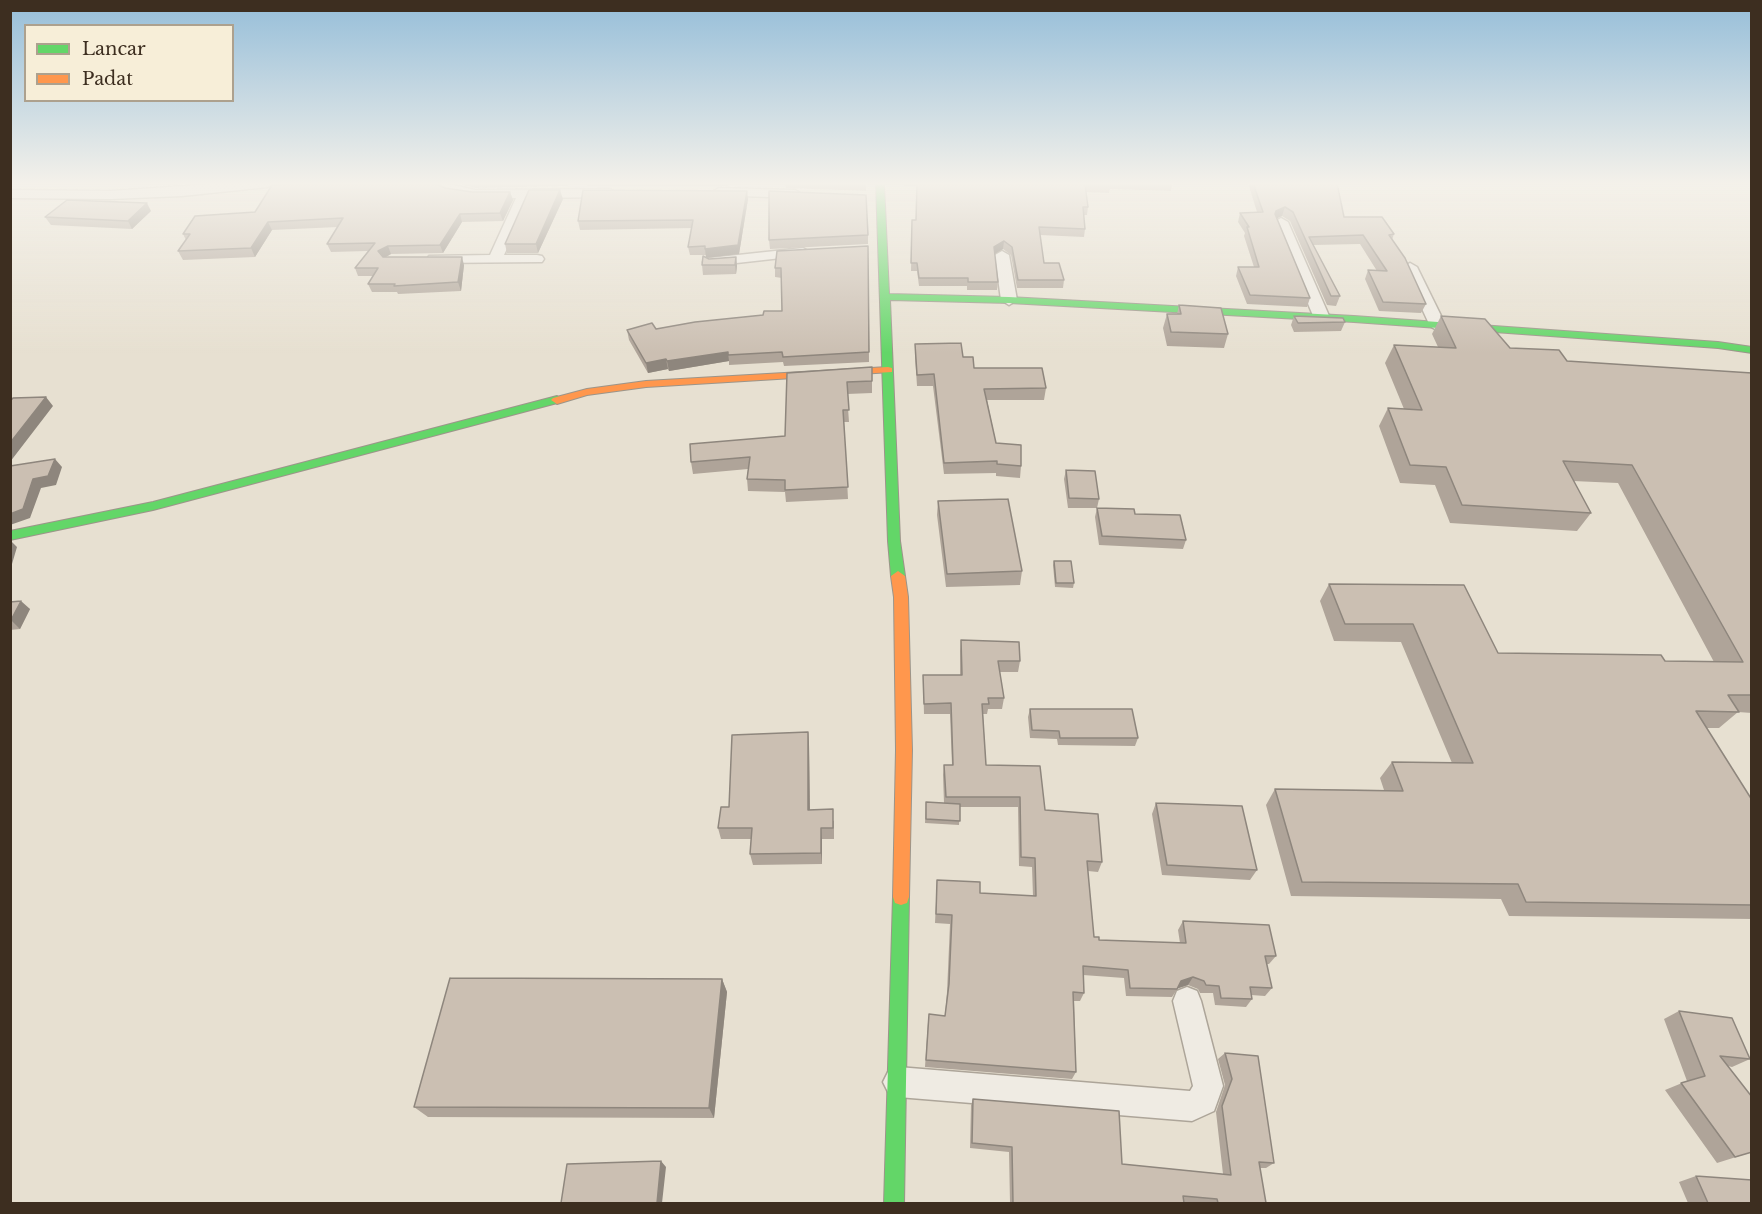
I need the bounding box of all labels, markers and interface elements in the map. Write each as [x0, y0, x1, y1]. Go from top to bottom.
legend [24, 24, 234, 102]
text: Lancar [82, 38, 146, 60]
text: Padat [82, 68, 133, 90]

